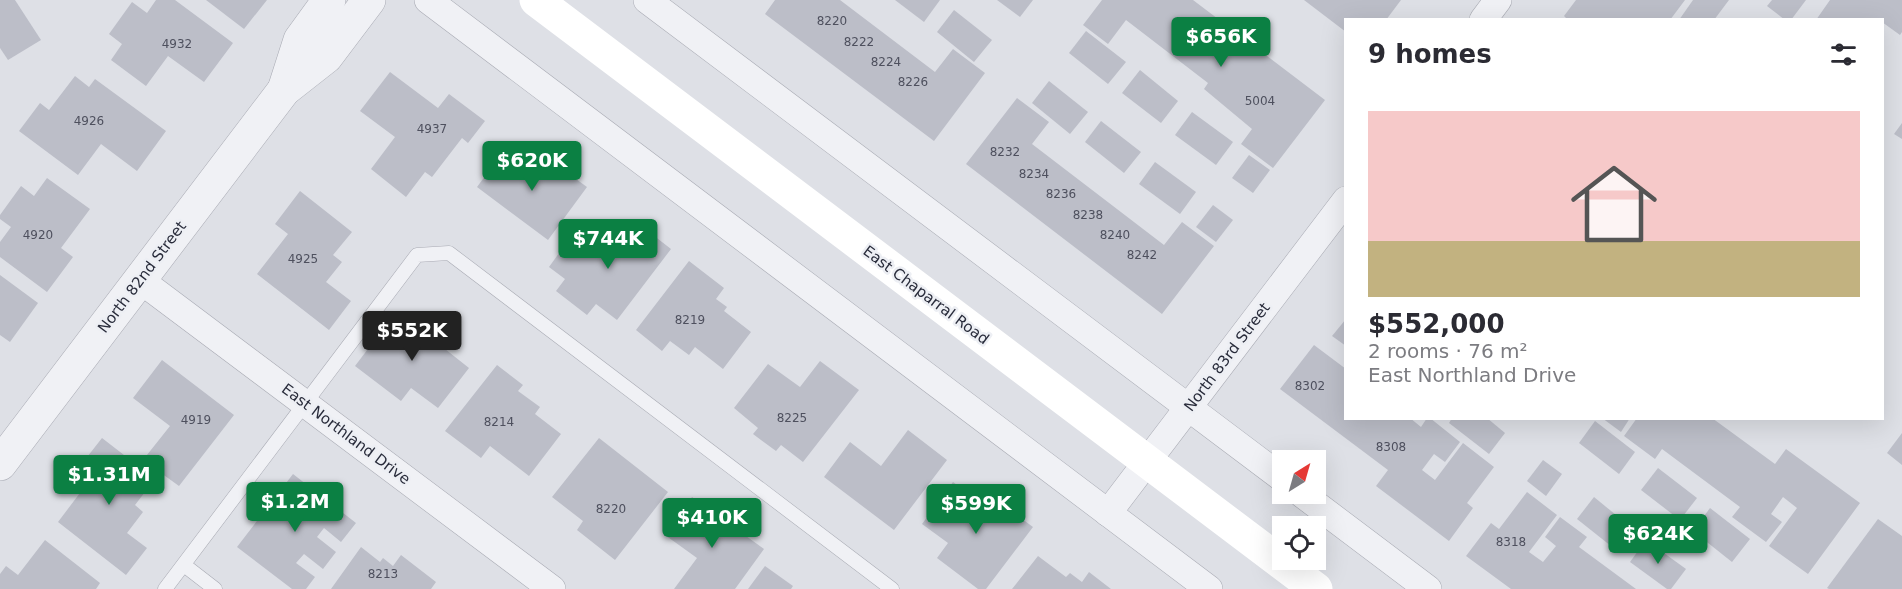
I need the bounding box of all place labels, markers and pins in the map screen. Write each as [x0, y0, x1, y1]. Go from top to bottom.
pin: $656K [1179, 17, 1263, 68]
pin: $620K [490, 141, 574, 192]
pin: $744K [566, 219, 650, 270]
pin: $552K [370, 311, 454, 362]
pin: $1.31M [60, 455, 158, 506]
pin: $1.2M [253, 482, 337, 533]
pin: $599K [934, 484, 1018, 535]
pin: $410K [670, 498, 754, 549]
pin: $624K [1616, 514, 1700, 565]

